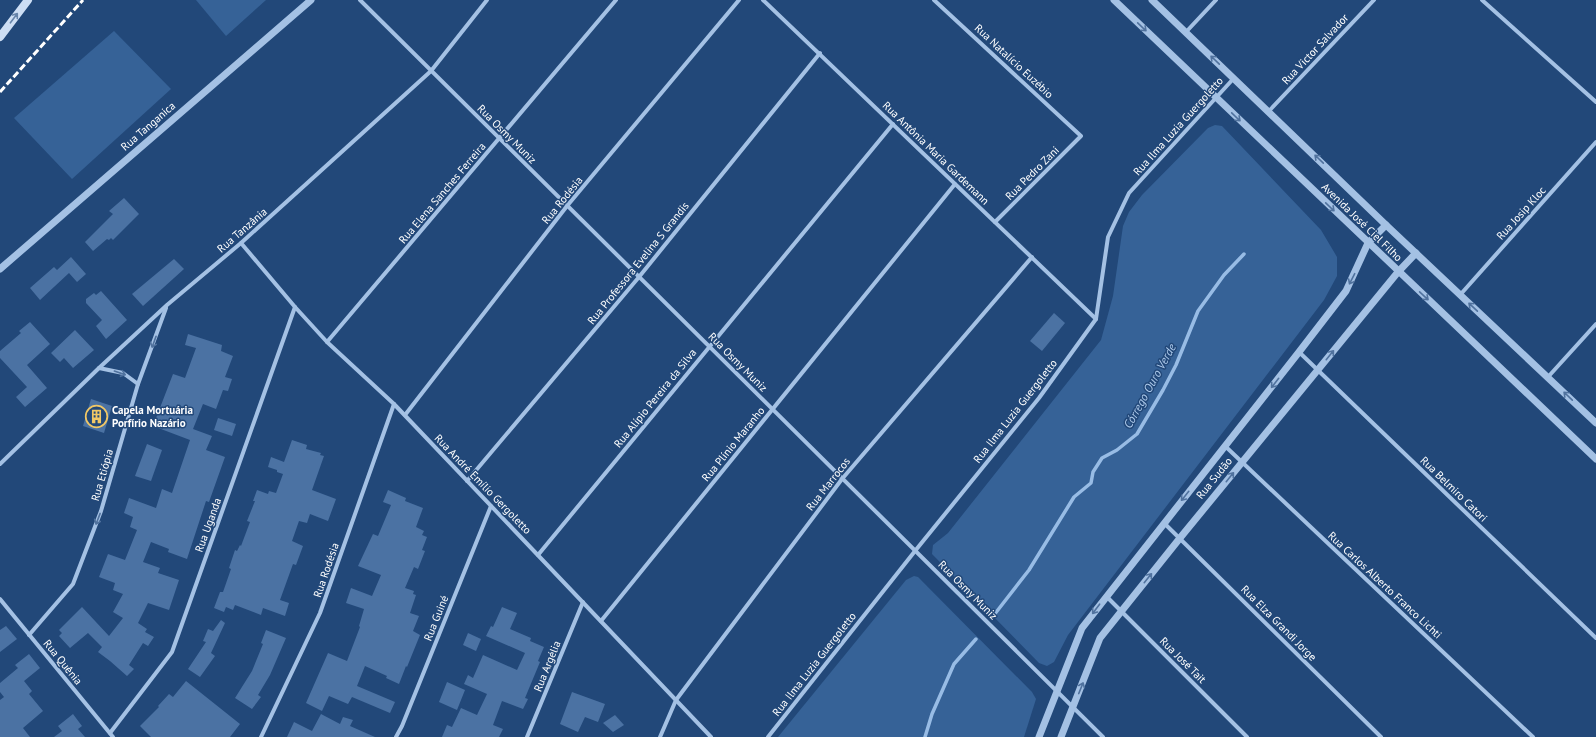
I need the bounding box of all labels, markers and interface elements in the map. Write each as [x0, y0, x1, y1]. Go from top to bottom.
street label: Rua Victor Salvador [1279, 11, 1352, 87]
one-way arrow [10, 13, 18, 24]
street label: Rua Natalício Euzébio [972, 21, 1056, 101]
one-way arrow [1137, 22, 1147, 32]
one-way arrow [1210, 55, 1220, 64]
street label: Rua Ilma Luzia Guergoletto [1130, 74, 1226, 178]
street label: Rua Antônia Maria Gardemann [880, 98, 992, 208]
street label: Rua Tanganica [118, 99, 178, 153]
street label: Rua Osmy Muniz [474, 101, 540, 167]
one-way arrow [1231, 112, 1241, 122]
street label: Rua Elena Sanches Ferreira [396, 140, 488, 246]
street label: Rua Pedro Zani [1002, 143, 1062, 203]
one-way arrow [1314, 155, 1324, 164]
street label: Rua Rodésia [539, 173, 585, 227]
street label: Avenida José Ciel Filho [1319, 180, 1405, 264]
street label: Rua Josip Kloc [1493, 183, 1549, 243]
street label: Rua Professora Evelina S Grandis [584, 199, 692, 327]
one-way arrow [1325, 202, 1335, 211]
street label: Rua Tanzânia [214, 204, 270, 256]
one-way arrow [1348, 272, 1355, 284]
one-way arrow [1419, 291, 1429, 301]
one-way arrow [1468, 303, 1478, 312]
street label: Rua Osmy Muniz [705, 329, 771, 395]
one-way arrow [149, 336, 157, 348]
water label: Córrego Ouro Verde [1120, 340, 1179, 431]
street label: Rua Alípio Pereira da Silva [611, 346, 699, 450]
one-way arrow [1325, 349, 1334, 360]
street label: Rua Ilma Luzia Guergoletto [970, 356, 1060, 466]
one-way arrow [113, 370, 126, 377]
one-way arrow [1271, 378, 1280, 388]
one-way arrow [1563, 391, 1573, 401]
building icon: Capela Mortuária Porfírio Nazário [84, 403, 110, 429]
place label: Capela Mortuária Porfírio Nazário [112, 403, 193, 430]
street label: Rua Plínio Maranho [699, 404, 767, 484]
street label: Rua André Emílio Gergoletto [432, 431, 535, 537]
street label: Rua Etiópia [88, 447, 116, 503]
street label: Rua Belmiro Catori [1417, 453, 1491, 525]
street label: Rua Marrocos [803, 454, 853, 513]
street label: Rua Sudão [1193, 454, 1235, 502]
one-way arrow [1225, 471, 1234, 482]
one-way arrow [1181, 490, 1190, 501]
street label: Rua Uganda [192, 496, 224, 554]
one-way arrow [93, 513, 101, 525]
street label: Rua Carlos Alberto Franco Lichti [1325, 528, 1445, 642]
street label: Rua Rodésia [310, 541, 342, 599]
street label: Rua Osmy Muniz [935, 557, 1001, 623]
one-way arrow [1143, 572, 1152, 583]
street label: Rua Elza Grandi Jorge [1238, 582, 1320, 664]
street label: Rua Guiné [421, 593, 452, 643]
one-way arrow [1092, 603, 1100, 614]
street label: Rua Ilma Luzia Guergoletto [769, 609, 859, 719]
street label: Rua José Tait [1157, 634, 1209, 686]
street label: Rua Quênia [40, 637, 86, 687]
street label: Rua Argélia [530, 638, 564, 694]
one-way arrow [1077, 682, 1085, 694]

